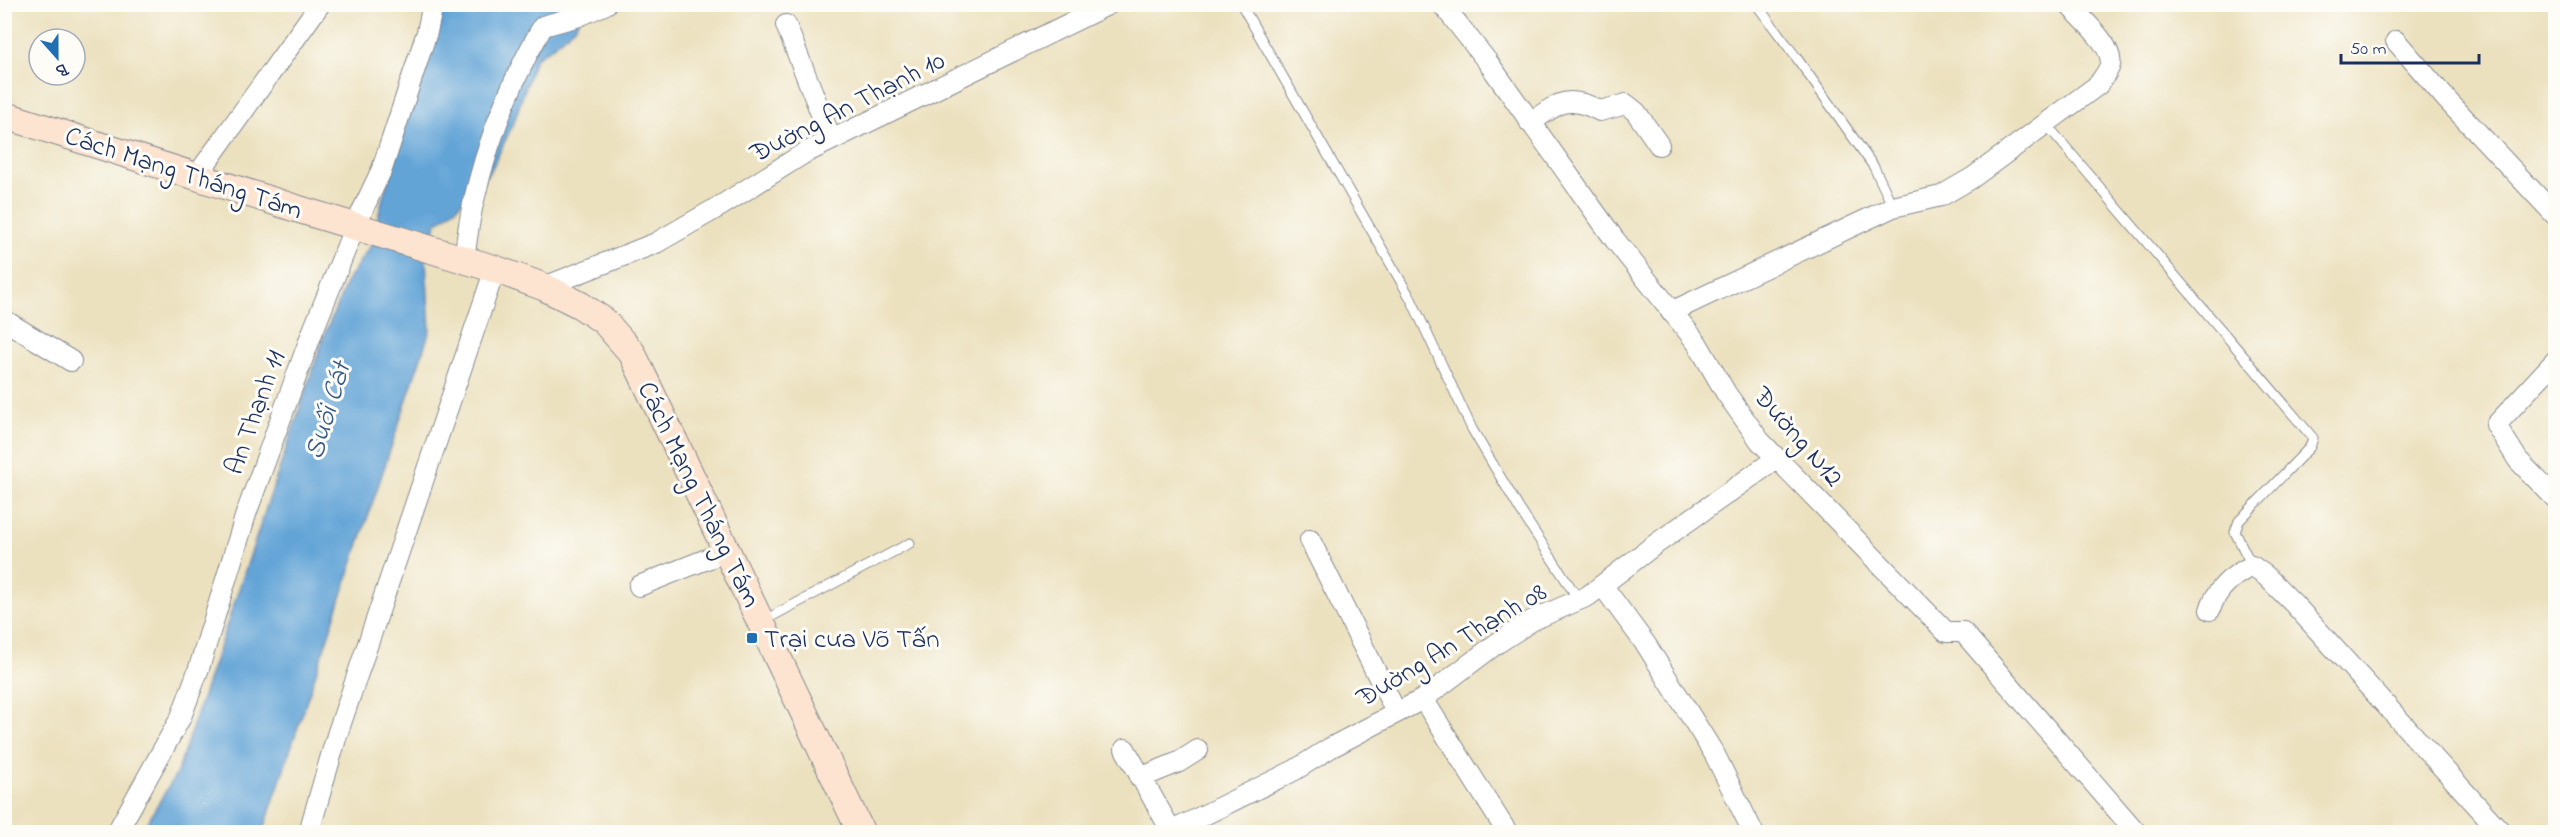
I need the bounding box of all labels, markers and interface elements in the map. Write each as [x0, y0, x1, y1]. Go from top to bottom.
north arrow [27, 27, 87, 87]
scale bar [2341, 27, 2479, 65]
text: 50 m [2350, 37, 2387, 63]
street label: Đường An Thạnh 10 [743, 42, 952, 175]
text: B [52, 56, 72, 82]
street label: Cách Mạng Tháng Tám [60, 118, 307, 231]
street label: An Thạnh 11 [216, 345, 297, 480]
water label: Suối Cát [295, 355, 364, 465]
street label: Cách Mạng Tháng Tám [626, 375, 770, 615]
street label: Đường N12 [1742, 378, 1852, 496]
street label: Đường An Thạnh 08 [1349, 574, 1555, 719]
place label: Trại cưa Võ Tấn [764, 621, 940, 660]
marker: Trại cưa Võ Tấn [745, 631, 759, 645]

